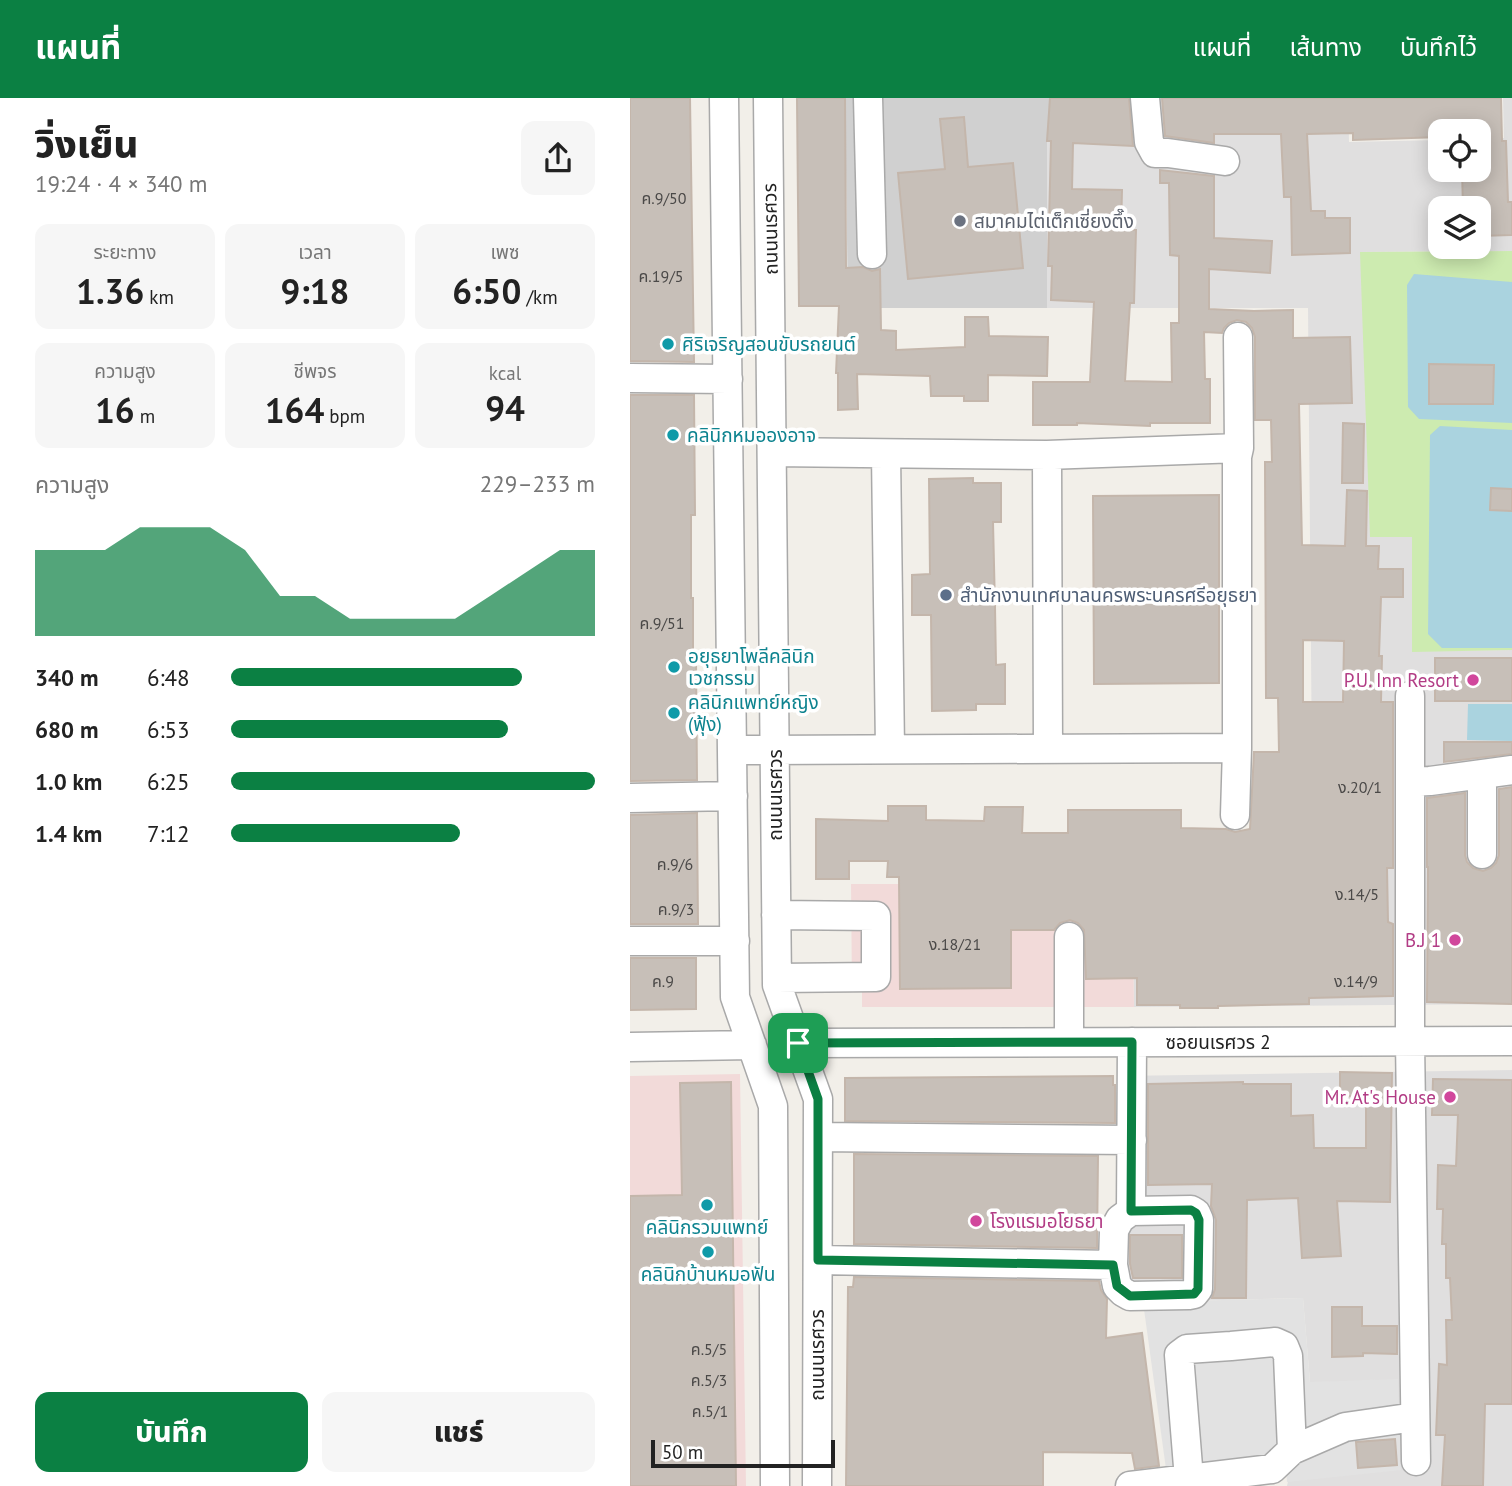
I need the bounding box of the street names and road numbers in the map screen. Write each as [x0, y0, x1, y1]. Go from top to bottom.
street label: ถนนนเรศวร [757, 183, 783, 275]
street label: ถนนนเรศวร [763, 749, 787, 841]
street label: ซอยนเรศวร 2 [1165, 1030, 1271, 1054]
street label: ถนนนเรศวร [805, 1309, 829, 1401]

